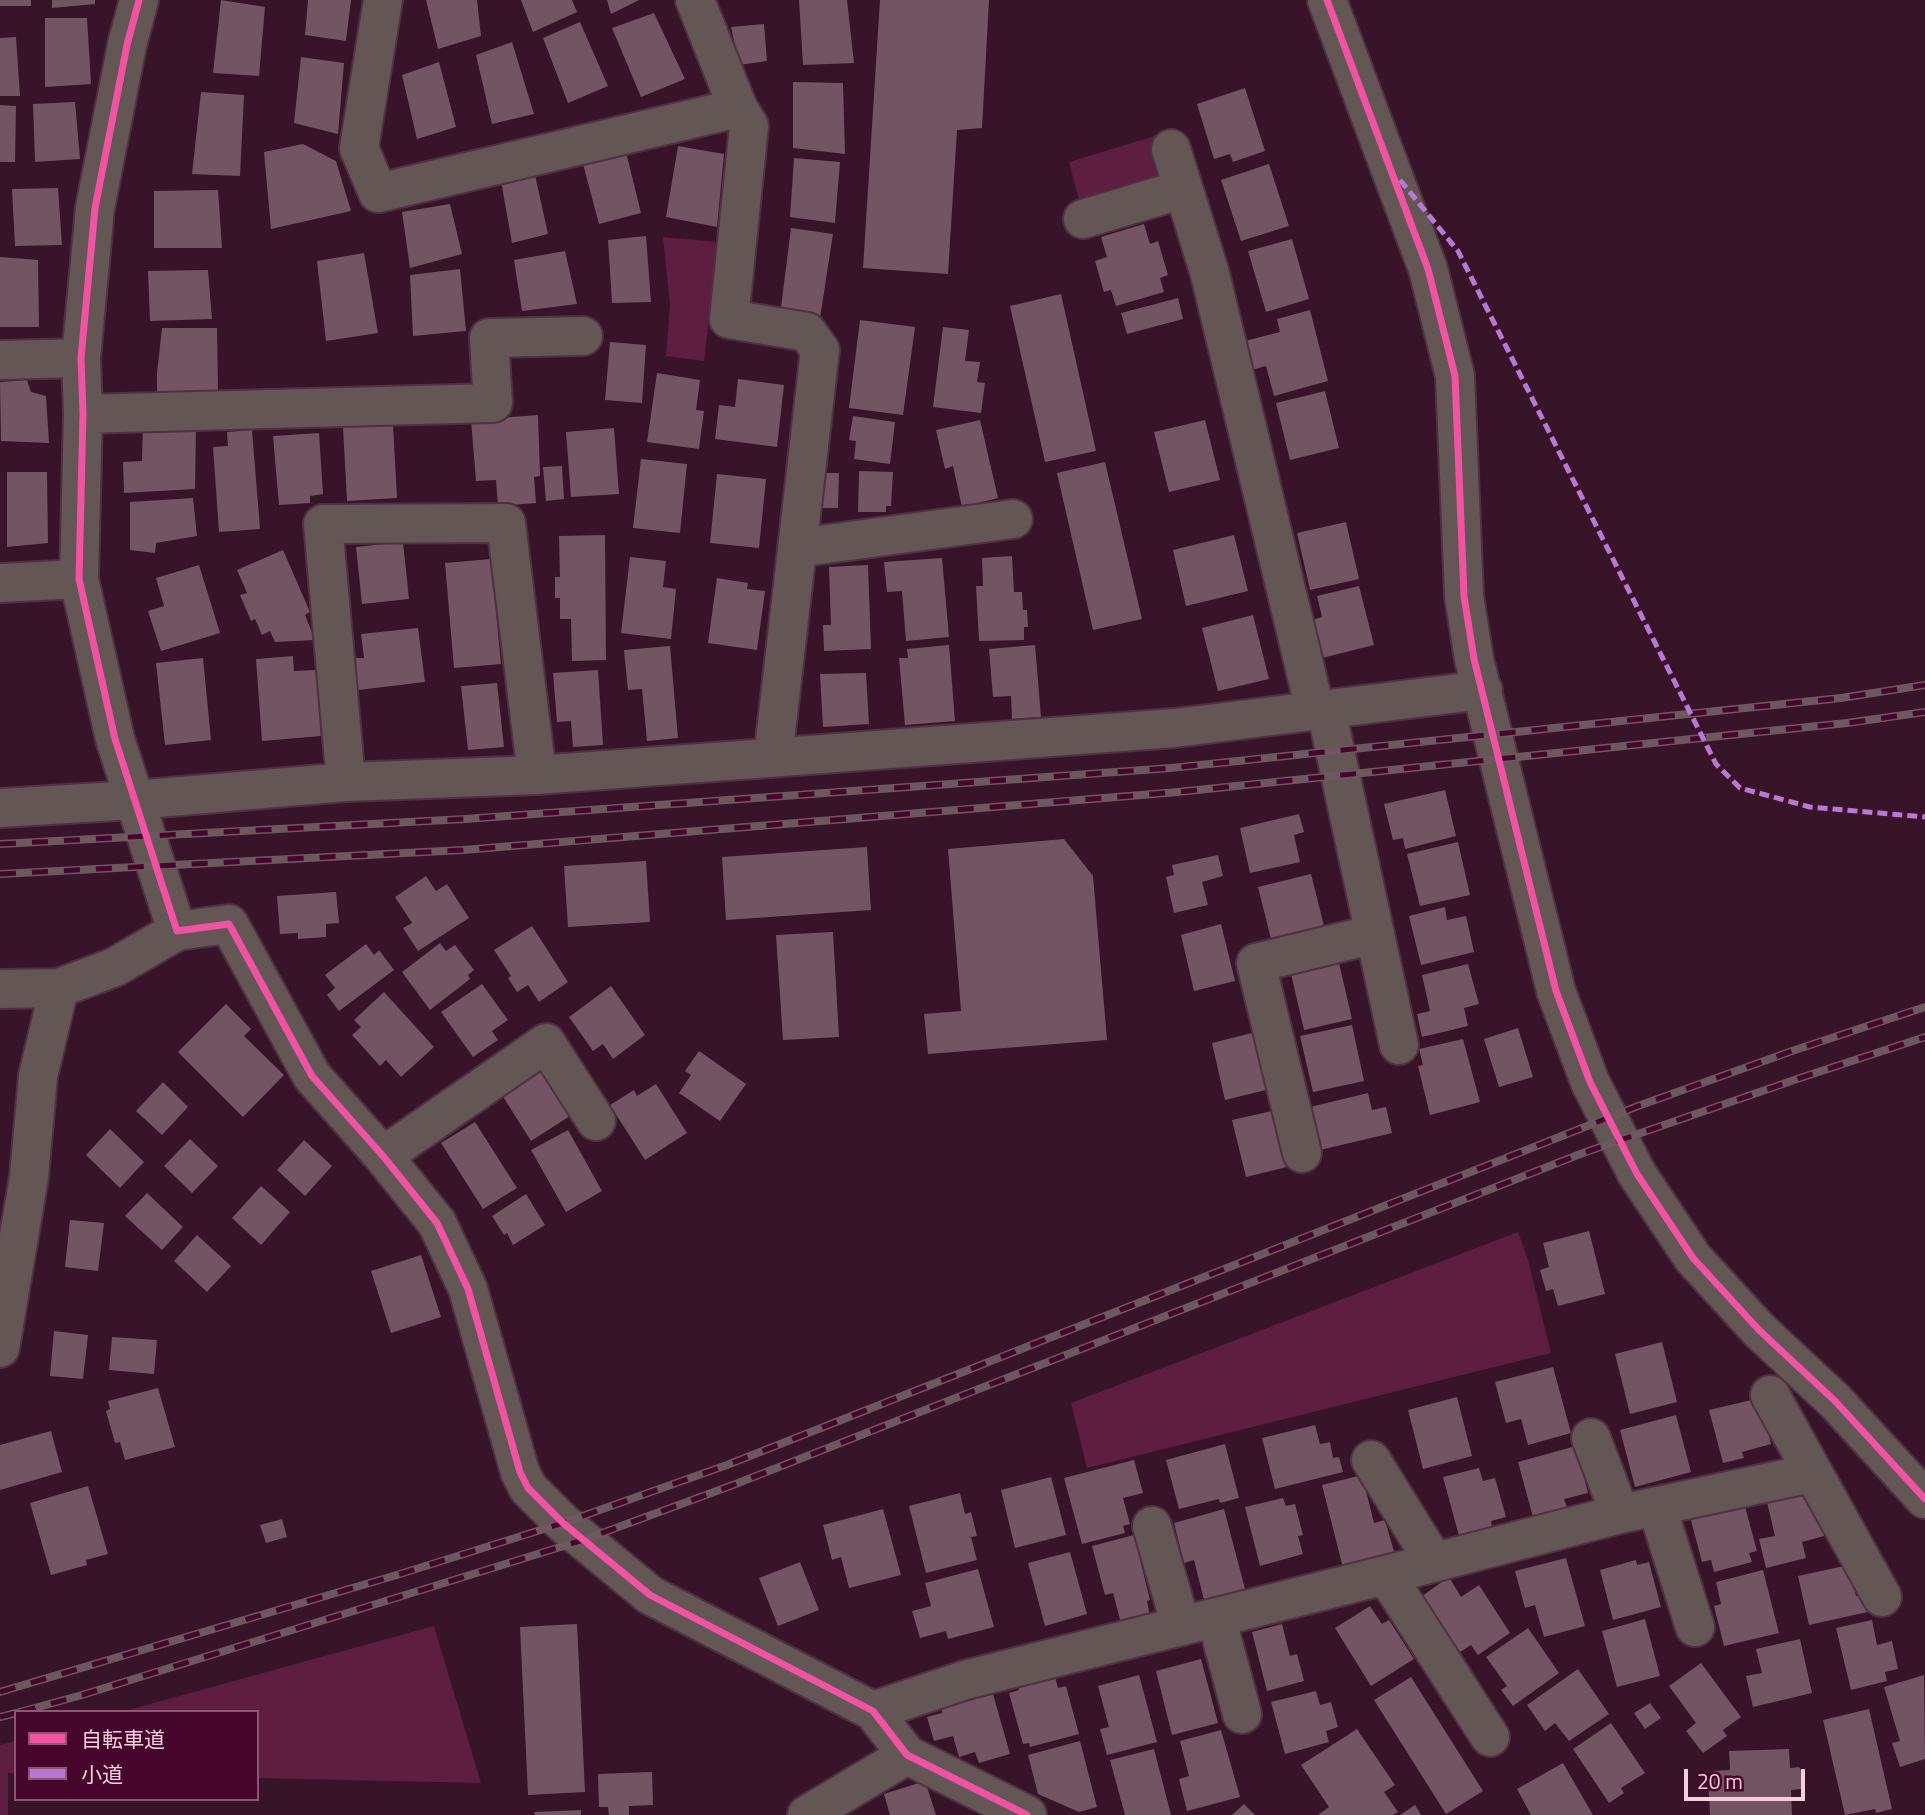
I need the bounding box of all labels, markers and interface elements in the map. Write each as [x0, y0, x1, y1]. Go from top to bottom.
legend [14, 1710, 259, 1801]
text: 自転車道 [81, 1723, 165, 1755]
scale bar [1687, 1756, 1808, 1800]
text: 小道 [81, 1758, 123, 1790]
text: 20 m [1697, 1765, 1743, 1797]

